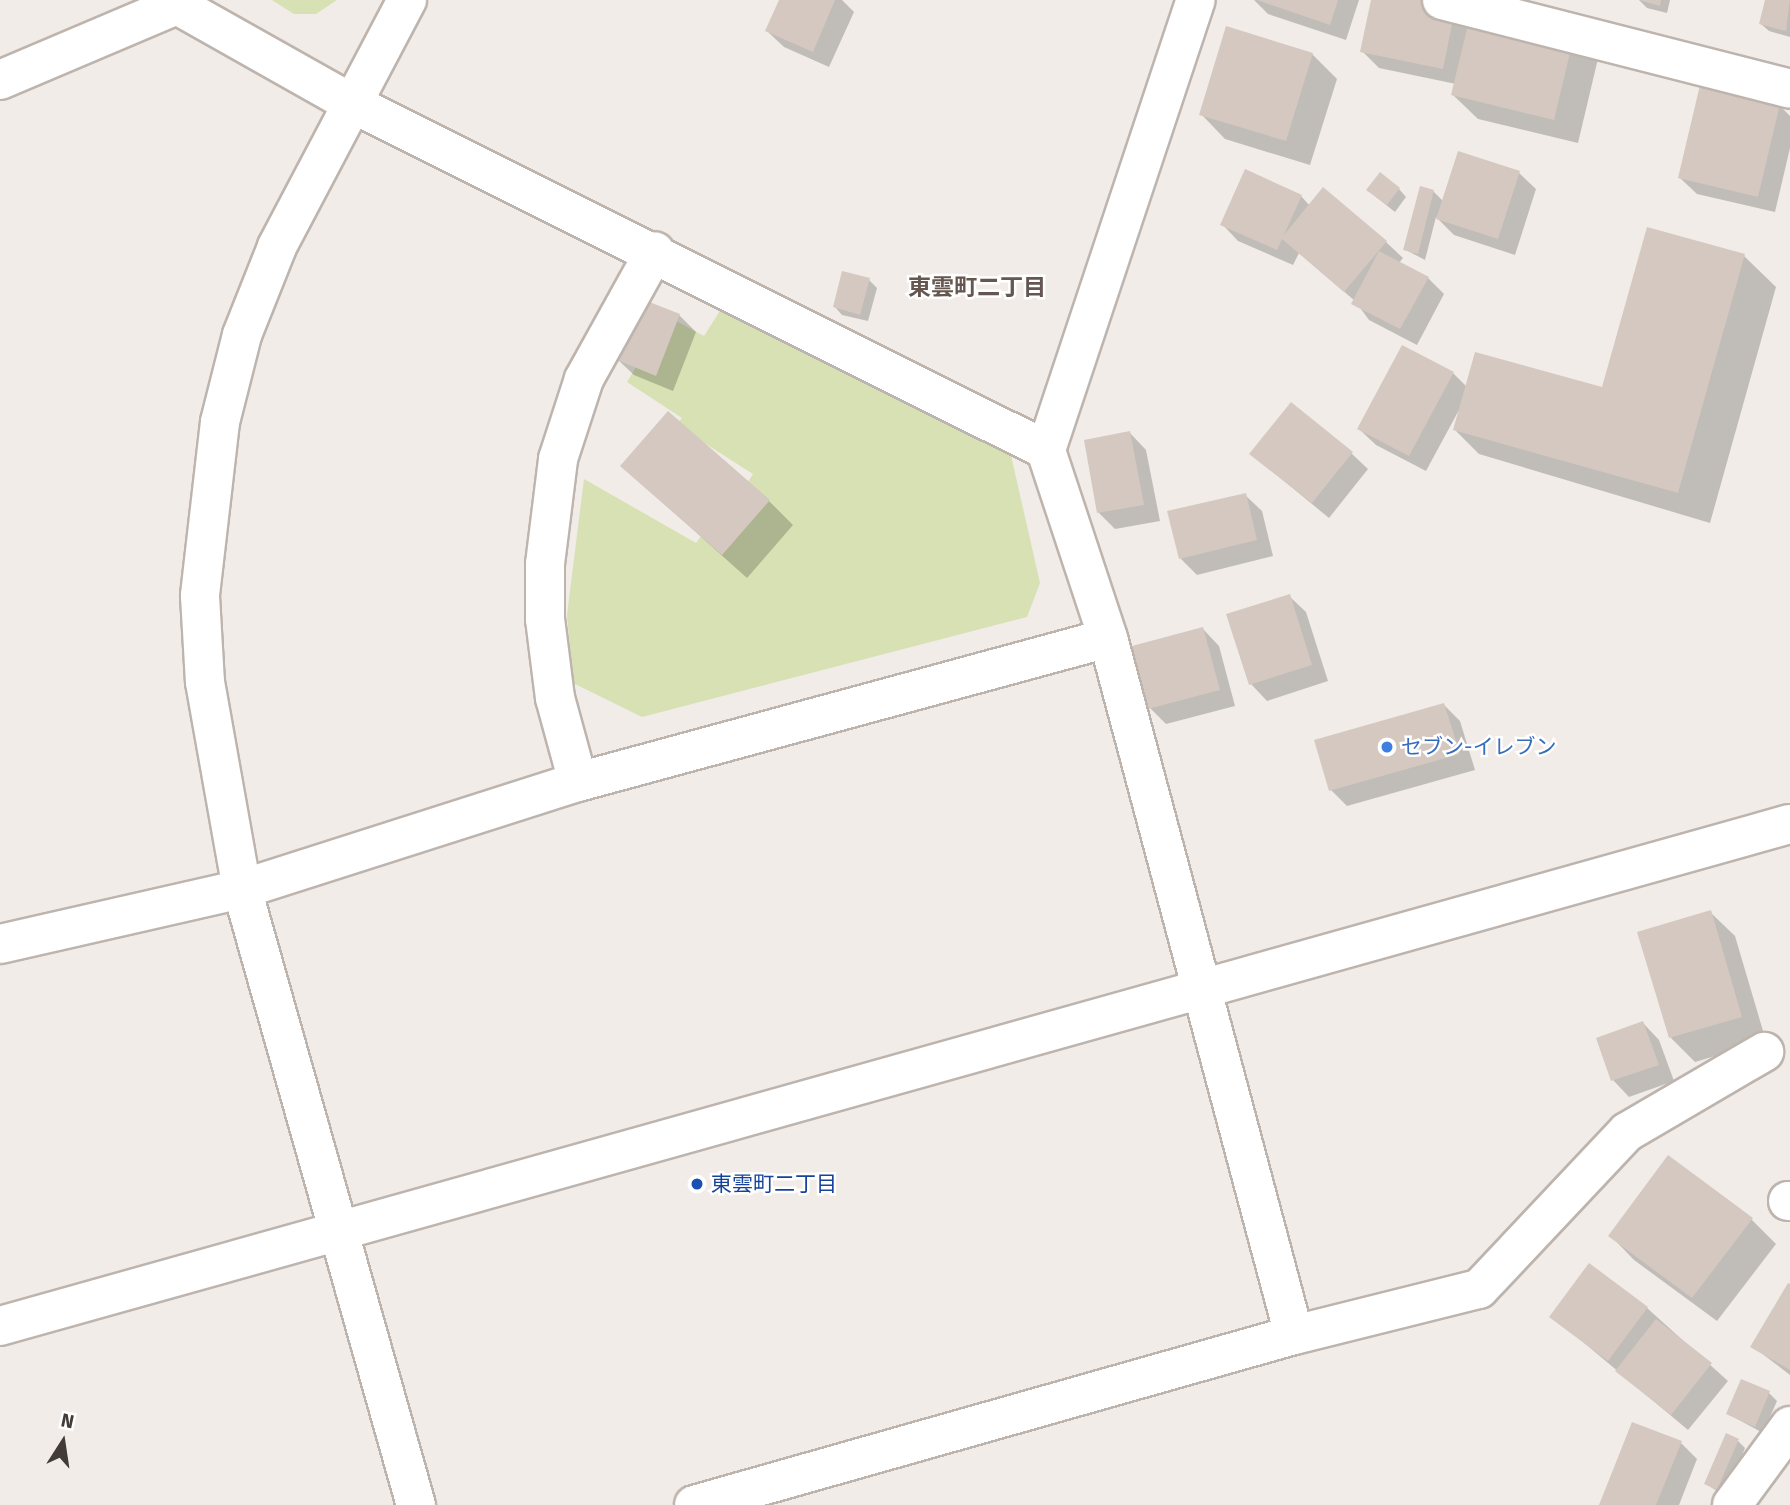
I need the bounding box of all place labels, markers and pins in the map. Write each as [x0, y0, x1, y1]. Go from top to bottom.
place label: セブン-イレブン [1401, 734, 1556, 760]
marker: セブン-イレブン [1379, 739, 1395, 755]
place label: 東雲町二丁目 [711, 1171, 837, 1197]
marker: 東雲町二丁目 [689, 1176, 705, 1192]

